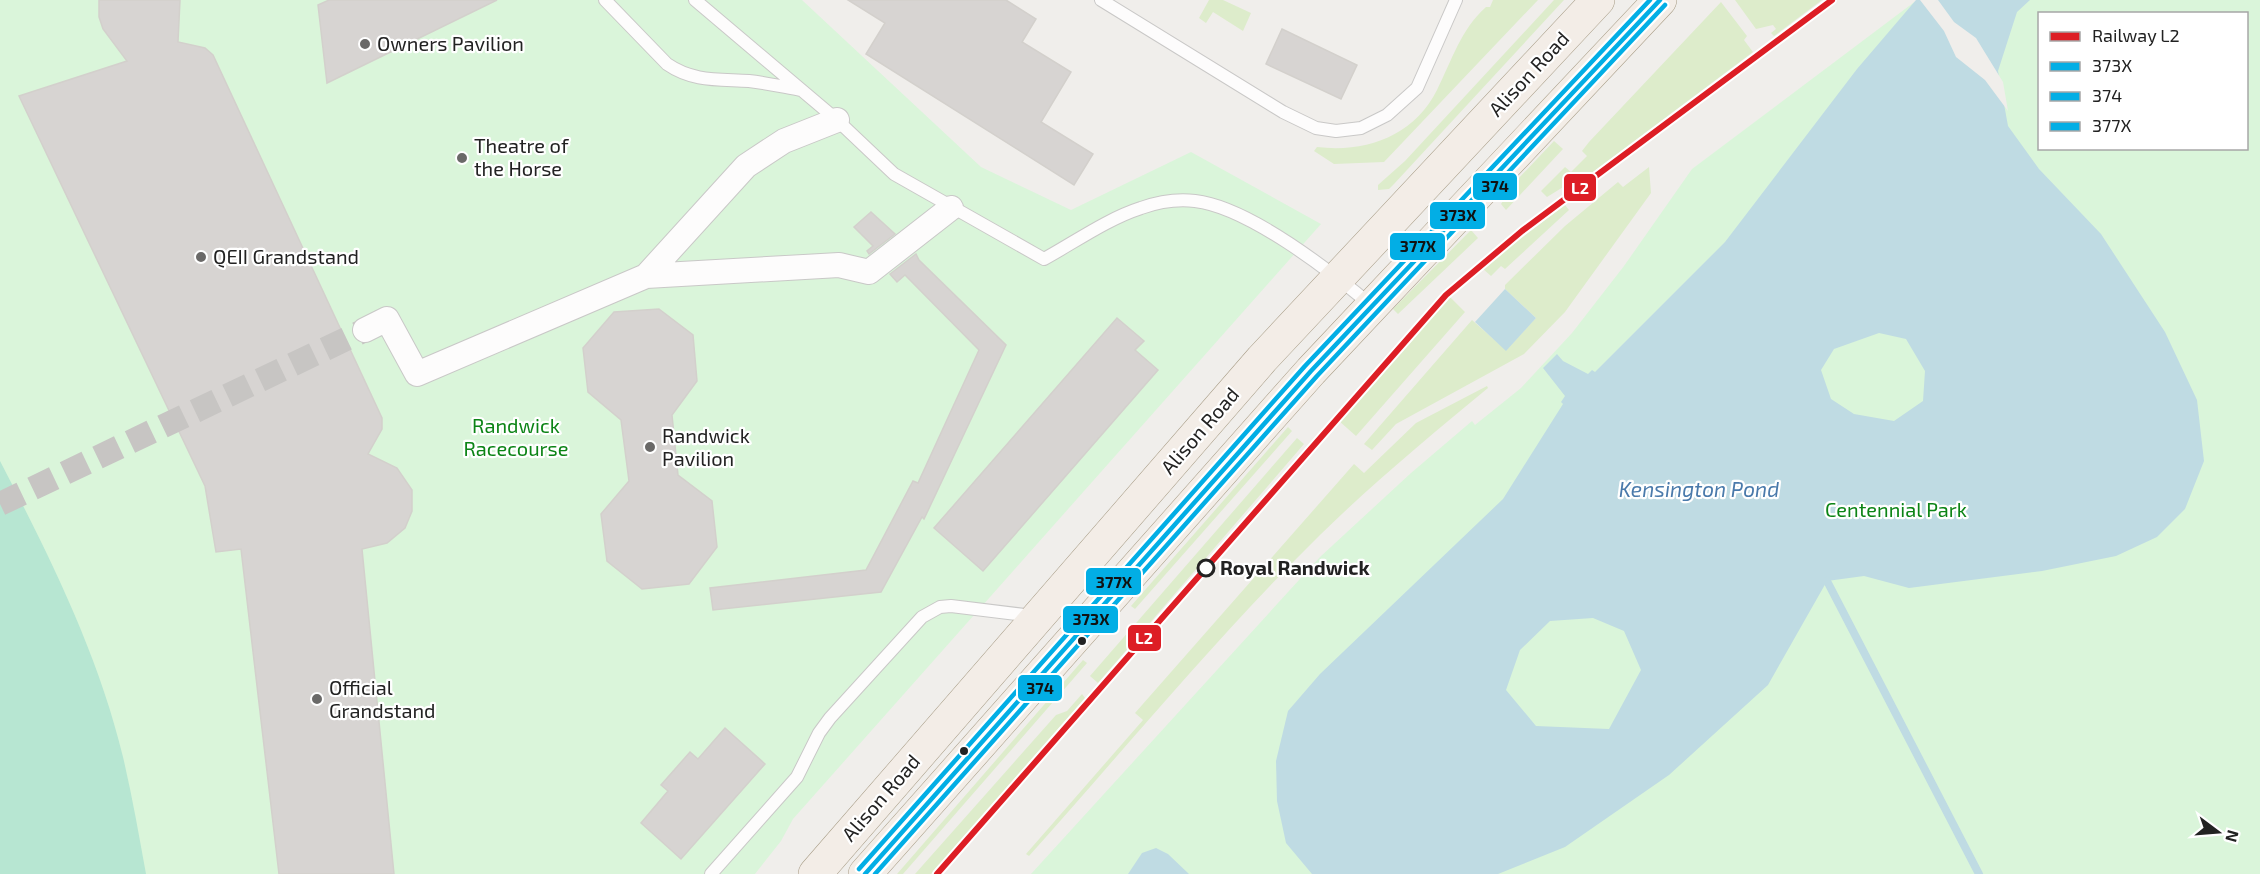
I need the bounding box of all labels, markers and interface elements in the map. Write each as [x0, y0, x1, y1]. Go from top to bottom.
legend [2038, 12, 2248, 150]
text: Railway L2 [2092, 24, 2180, 46]
street label: Alison Road [1483, 26, 1574, 121]
place label: Owners Pavilion [377, 31, 524, 55]
marker: Owners Pavilion [358, 37, 372, 51]
text: 373X [2092, 54, 2132, 76]
text: 374 [2092, 84, 2122, 106]
text: 377X [2092, 114, 2131, 136]
place label: Theatre of the Horse [474, 133, 569, 180]
marker: Theatre of the Horse [455, 151, 469, 165]
line badge: 374 [1472, 172, 1518, 201]
line badge: L2 [1563, 173, 1597, 202]
text: 374 [1481, 176, 1509, 195]
text: L2 [1571, 178, 1589, 197]
line badge: 373X [1429, 201, 1486, 230]
text: 373X [1440, 205, 1477, 224]
line badge: 377X [1389, 232, 1446, 261]
text: 377X [1400, 236, 1437, 255]
place label: QEII Grandstand [213, 244, 359, 268]
marker: QEII Grandstand [194, 250, 208, 264]
street label: Alison Road [1155, 382, 1243, 479]
park label: Randwick Racecourse [464, 413, 569, 460]
place label: Randwick Pavilion [662, 423, 750, 470]
marker: Randwick Pavilion [643, 440, 657, 454]
water label: Kensington Pond [1619, 476, 1779, 501]
park label: Centennial Park [1825, 497, 1967, 521]
place label: Royal Randwick [1220, 555, 1370, 580]
marker: Royal Randwick [1197, 559, 1215, 577]
line badge: 377X [1085, 567, 1142, 596]
text: 377X [1096, 572, 1133, 591]
line badge: 373X [1062, 605, 1119, 634]
text: 373X [1073, 609, 1110, 628]
line badge: L2 [1127, 624, 1162, 652]
text: L2 [1135, 628, 1153, 647]
unlabelled marker [1076, 635, 1088, 647]
line badge: 374 [1017, 674, 1063, 702]
place label: Official Grandstand [329, 675, 435, 722]
text: 374 [1026, 678, 1054, 697]
marker: Official Grandstand [310, 692, 324, 706]
unlabelled marker [958, 745, 970, 757]
street label: Alison Road [836, 749, 924, 846]
north arrow [2188, 802, 2248, 862]
text: N [2222, 828, 2244, 844]

